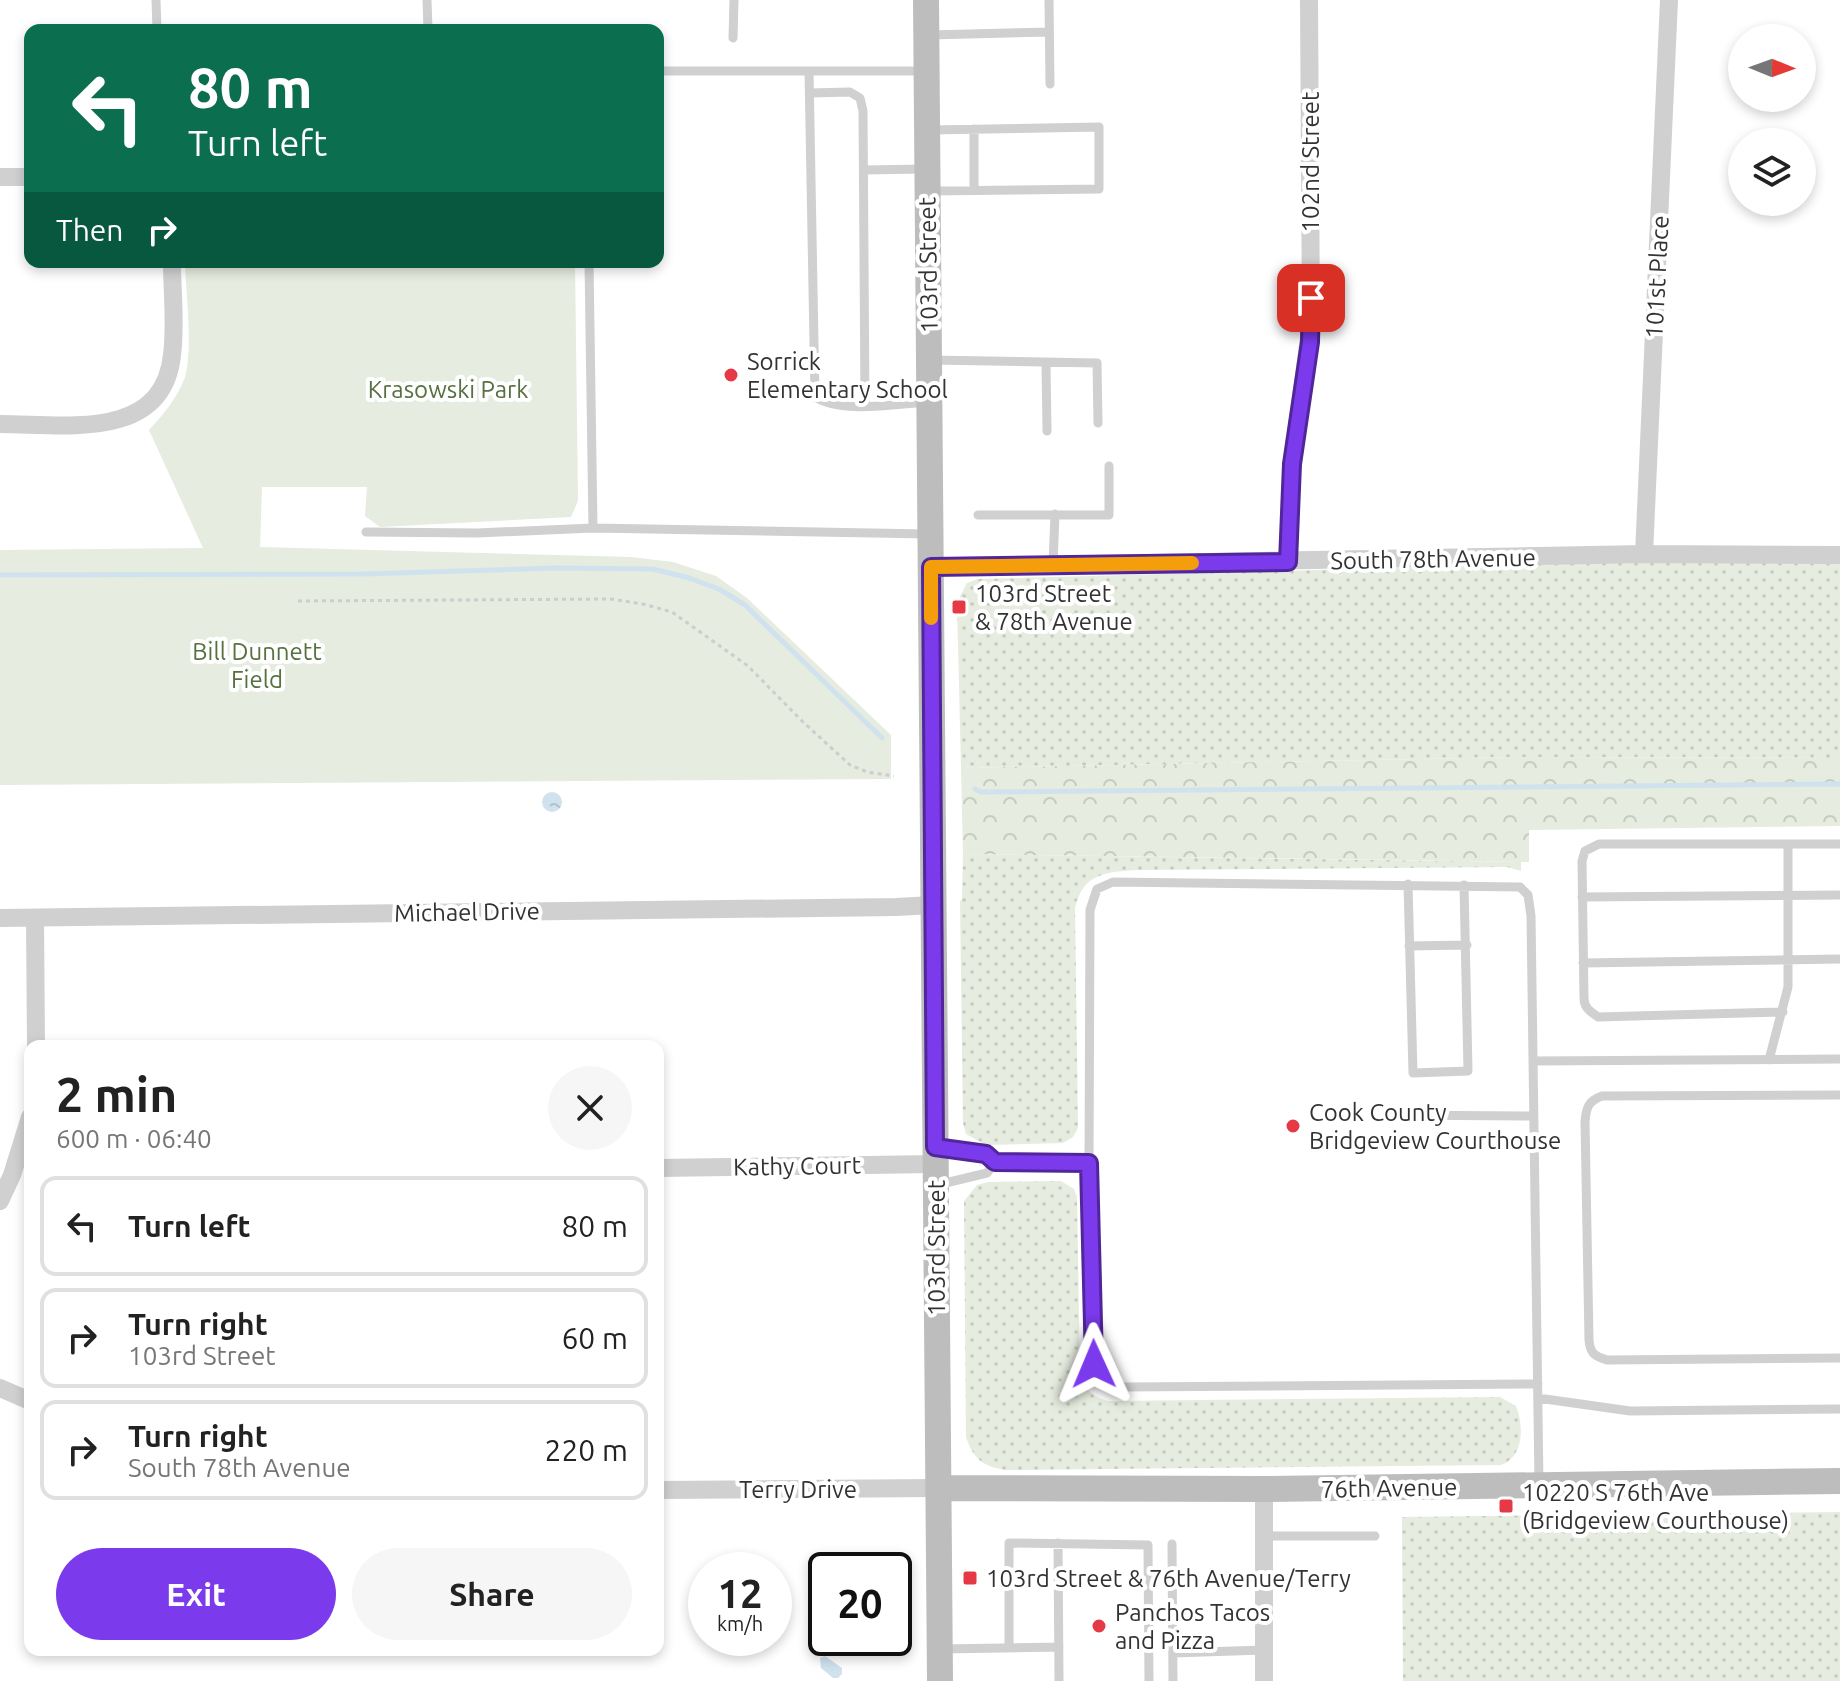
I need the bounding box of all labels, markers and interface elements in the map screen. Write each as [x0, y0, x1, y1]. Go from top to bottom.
north arrow [1728, 24, 1816, 112]
map controls [1728, 24, 1816, 216]
icon: left [56, 56, 160, 160]
text: 80 m [188, 56, 313, 119]
street label: 102nd Street [1297, 91, 1324, 232]
text: Turn left [188, 122, 327, 163]
button: layers [1728, 128, 1816, 216]
street label: 103rd Street [913, 196, 943, 333]
icon: right [140, 208, 184, 252]
text: Then [56, 213, 124, 247]
street label: 101st Place [1640, 215, 1674, 339]
pin [1277, 264, 1345, 332]
icon: arrive [1289, 276, 1333, 320]
place label: Sorrick Elementary School [747, 348, 948, 403]
marker: Sorrick Elementary School [722, 366, 740, 384]
park label: Krasowski Park [368, 376, 528, 403]
street label: South 78th Avenue [1330, 544, 1536, 574]
place label: 103rd Street & 78th Avenue [975, 580, 1133, 635]
marker: 103rd Street & 78th Avenue [950, 598, 968, 616]
park label: Bill Dunnett Field [192, 638, 322, 693]
street label: Michael Drive [394, 897, 540, 927]
button: close [548, 1066, 632, 1150]
text: 2 min [56, 1067, 177, 1121]
place label: Cook County Bridgeview Courthouse [1309, 1099, 1561, 1154]
marker: Cook County Bridgeview Courthouse [1284, 1117, 1302, 1135]
text: 600 m · 06:40 [56, 1124, 212, 1153]
street label: Kathy Court [733, 1151, 862, 1181]
street label: 103rd Street [923, 1179, 950, 1316]
icon: left [60, 1204, 104, 1248]
text: Turn left [128, 1209, 250, 1243]
text: 80 m [561, 1209, 628, 1243]
text: Turn right [128, 1307, 268, 1341]
icon: right [60, 1316, 104, 1360]
text: 60 m [561, 1321, 628, 1355]
position arrow [1052, 1322, 1136, 1406]
text: 103rd Street [128, 1341, 276, 1370]
text: Turn right [128, 1419, 268, 1453]
icon: right [60, 1428, 104, 1472]
text: 220 m [544, 1433, 628, 1467]
text: South 78th Avenue [128, 1453, 351, 1482]
street label: 76th Avenue [1320, 1473, 1458, 1503]
street label: Terry Drive [739, 1476, 857, 1503]
place label: 10220 S 76th Ave (Bridgeview Courthouse) [1522, 1479, 1789, 1534]
marker: 10220 S 76th Ave (Bridgeview Courthouse) [1497, 1497, 1515, 1515]
button: Exit [56, 1548, 336, 1640]
button: Share [352, 1548, 632, 1640]
speed limit sign: 20 [808, 1552, 912, 1656]
place label: 103rd Street & 76th Avenue/Terry [986, 1565, 1351, 1592]
marker: 103rd Street & 76th Avenue/Terry [961, 1569, 979, 1587]
text: 12 [717, 1571, 763, 1616]
place label: Panchos Tacos and Pizza [1115, 1599, 1270, 1654]
text: km/h [717, 1612, 763, 1635]
marker: Panchos Tacos and Pizza [1090, 1617, 1108, 1635]

